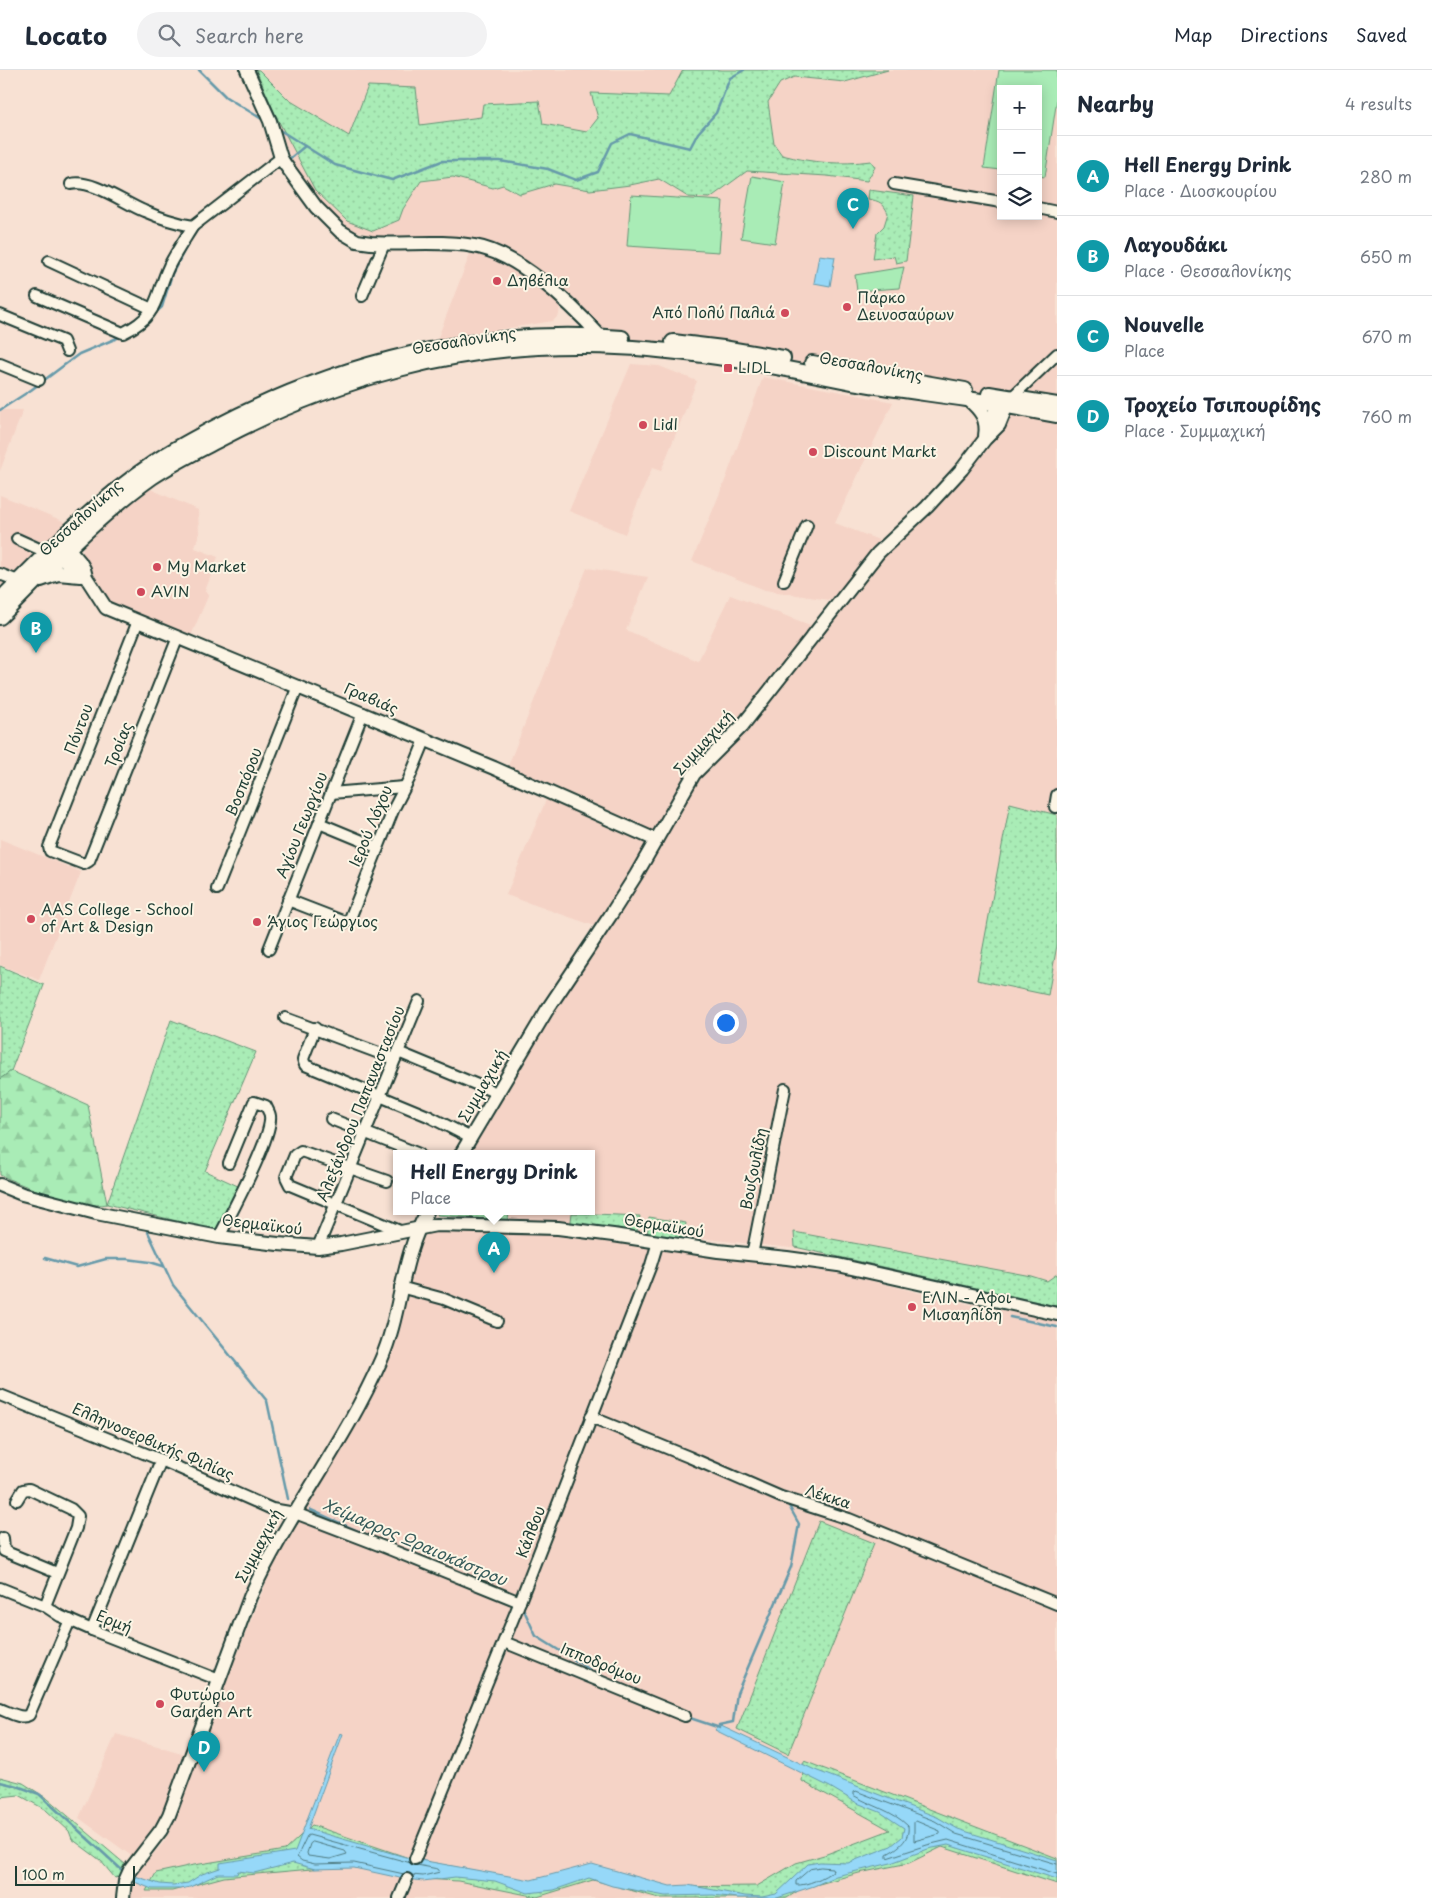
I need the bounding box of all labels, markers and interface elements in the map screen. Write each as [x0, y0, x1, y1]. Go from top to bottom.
search box [137, 12, 487, 57]
text: Locato [25, 17, 107, 53]
icon: search [155, 21, 183, 49]
text: Search here [195, 21, 304, 49]
text: Map [1174, 21, 1212, 48]
text: Directions [1240, 21, 1328, 48]
text: Saved [1356, 21, 1407, 48]
map controls [997, 85, 1042, 220]
button: + [997, 85, 1042, 130]
text: Nearby [1077, 87, 1154, 119]
text: 4 results [1345, 91, 1412, 115]
button: − [997, 130, 1042, 175]
text: Hell Energy Drink [1124, 150, 1292, 178]
text: A [1087, 164, 1099, 188]
text: 280 m [1360, 164, 1412, 188]
button: layers [997, 175, 1042, 220]
text: Place · Διοσκουρίου [1124, 178, 1277, 202]
pin: C [837, 188, 869, 229]
text: Λαγουδάκι [1124, 230, 1228, 258]
text: B [1088, 244, 1098, 268]
text: 650 m [1360, 244, 1412, 268]
text: Place · Θεσσαλονίκης [1124, 258, 1292, 282]
place label: Δηβέλια [507, 268, 569, 291]
marker: Δηβέλια [491, 275, 503, 287]
place label: Πάρκο Δεινοσαύρων [857, 285, 955, 325]
place label: Από Πολύ Παλιά [652, 300, 775, 323]
marker: Πάρκο Δεινοσαύρων [841, 301, 853, 313]
marker: Από Πολύ Παλιά [779, 307, 791, 319]
text: Nouvelle [1124, 310, 1204, 338]
street label: Θεσσαλονίκης [410, 320, 518, 359]
text: C [1087, 324, 1099, 348]
text: 670 m [1362, 324, 1412, 348]
text: Place [1124, 338, 1165, 362]
street label: Θεσσαλονίκης [818, 345, 925, 386]
place label: LIDL [738, 355, 771, 378]
marker: LIDL [722, 362, 734, 374]
text: Τροχείο Τσιπουρίδης [1124, 390, 1321, 418]
text: D [1087, 404, 1099, 428]
text: 760 m [1362, 404, 1412, 428]
place label: Lidl [653, 412, 678, 435]
text: Place · Συμμαχική [1124, 418, 1266, 442]
marker: Lidl [637, 419, 649, 431]
place label: Discount Markt [823, 439, 936, 462]
marker: Discount Markt [807, 446, 819, 458]
street label: Θεσσαλονίκης [33, 473, 127, 561]
place label: My Market [167, 554, 246, 577]
marker: My Market [151, 561, 163, 573]
place label: AVIN [151, 579, 189, 602]
marker: AVIN [135, 586, 147, 598]
pin: B [20, 612, 52, 653]
street label: Γραβιάς [341, 676, 403, 719]
street label: Πόντου [57, 700, 98, 757]
street label: Συμμαχική [667, 704, 738, 780]
street label: Τροίας [98, 718, 137, 771]
street label: Βοσπόρου [218, 743, 267, 819]
street label: Αγίου Γεωργίου [269, 768, 332, 881]
street label: Ιερού Λόχου [342, 781, 397, 870]
place label: AAS College - School of Art & Design [41, 897, 194, 937]
place label: Άγιος Γεώργιος [267, 909, 378, 932]
marker: AAS College - School of Art & Design [25, 913, 37, 925]
marker: Άγιος Γεώργιος [251, 916, 263, 928]
street label: Αλεξάνδρου Παπαναστασίου [310, 1002, 410, 1205]
your location [713, 1010, 739, 1036]
street label: Συμμαχική [452, 1045, 512, 1126]
street label: Βουζουλίδη [733, 1126, 772, 1212]
popup [393, 1150, 595, 1215]
text: Hell Energy Drink [410, 1157, 578, 1185]
text: Place [410, 1185, 451, 1209]
street label: Θερμαϊκού [221, 1207, 304, 1240]
street label: Θερμαϊκού [622, 1207, 706, 1242]
pin: A [478, 1232, 510, 1273]
place label: ΕΛΙΝ - Αφοι Μισαηλίδη [922, 1285, 1012, 1325]
marker: ΕΛΙΝ - Αφοι Μισαηλίδη [906, 1301, 918, 1313]
street label: Ελληνοσερβικής Φιλίας [69, 1396, 238, 1485]
street label: Λέκκα [803, 1477, 854, 1514]
water label: Χείμαρρος Ωραιοκάστρου [320, 1491, 512, 1591]
street label: Κάλβου [509, 1502, 550, 1561]
street label: Συμμαχική [229, 1504, 287, 1586]
street label: Ερμή [93, 1603, 136, 1638]
street label: Ιπποδρόμου [557, 1636, 646, 1689]
place label: Φυτώριο Garden Art [170, 1682, 252, 1722]
marker: Φυτώριο Garden Art [154, 1698, 166, 1710]
pin: D [188, 1731, 220, 1772]
scale bar [15, 1863, 135, 1886]
text: 100 m [22, 1864, 65, 1885]

